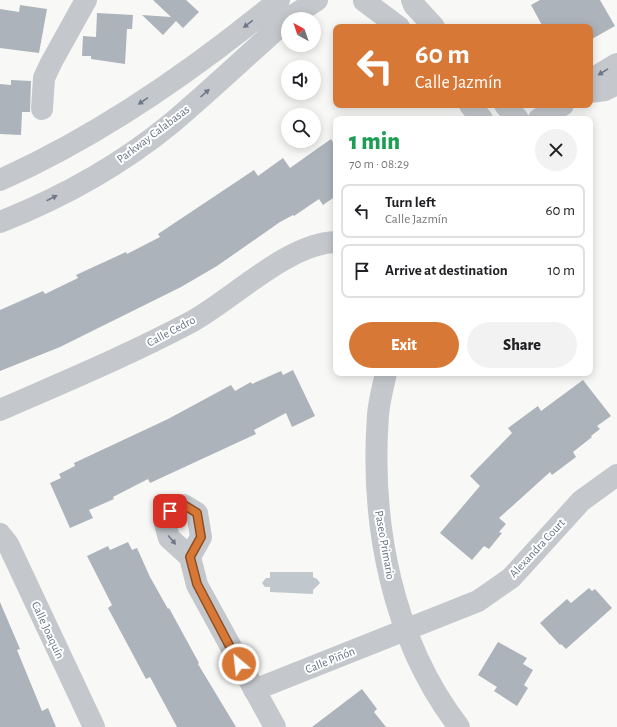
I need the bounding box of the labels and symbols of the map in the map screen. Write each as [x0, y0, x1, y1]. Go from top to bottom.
north arrow [281, 12, 321, 52]
one-way arrow [243, 20, 254, 29]
one-way arrow [597, 69, 608, 76]
one-way arrow [200, 89, 210, 98]
one-way arrow [138, 97, 148, 105]
street label: Parkway Calabasas [114, 103, 192, 166]
one-way arrow [46, 195, 58, 201]
street label: Calle Cedro [145, 313, 197, 349]
pin [153, 494, 187, 528]
street label: Paseo Primario [373, 510, 397, 581]
street label: Alexandra Court [507, 516, 567, 580]
one-way arrow [168, 534, 176, 545]
street label: Calle Joaquín [30, 600, 66, 660]
position arrow [218, 643, 260, 685]
street label: Calle Piñón [303, 645, 357, 675]

